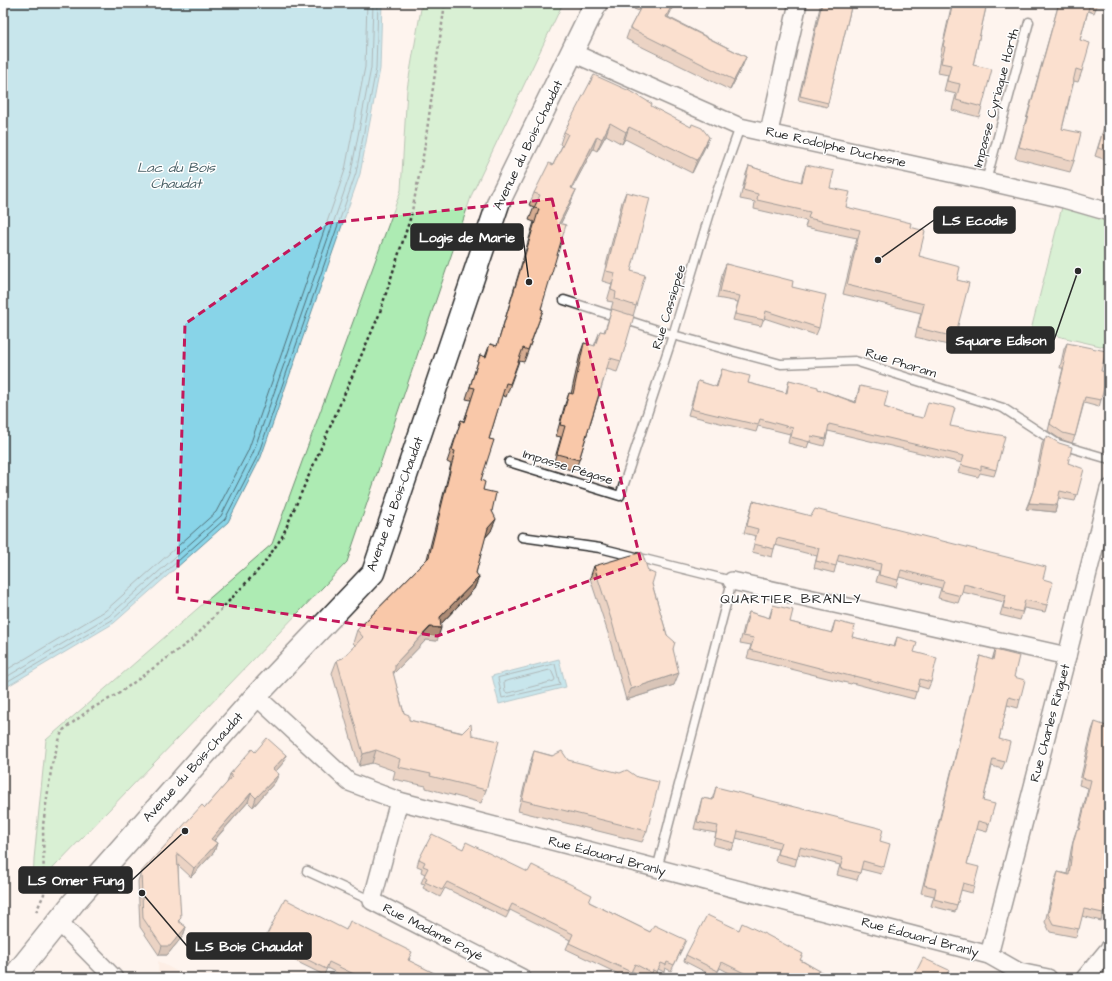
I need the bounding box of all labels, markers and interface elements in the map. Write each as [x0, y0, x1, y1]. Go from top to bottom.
street label: Impasse Cyriaque Horth [969, 26, 1024, 170]
street label: Avenue du Bois-Chaudat [489, 76, 568, 213]
street label: Rue Rodolphe Duchesne [764, 122, 908, 172]
water label: Lac du Bois Chaudat [137, 158, 216, 194]
callout: LS Ecodis [934, 207, 1015, 233]
text: LS Ecodis [942, 211, 1008, 231]
callout: Logis de Marie [411, 224, 523, 250]
text: Logis de Marie [419, 228, 515, 249]
street label: Rue Cassiopée [648, 263, 690, 351]
callout: Square Edison [947, 327, 1054, 353]
text: Square Edison [955, 331, 1046, 351]
street label: Rue Pharam [863, 344, 940, 383]
street label: Avenue du Bois-Chaudat [362, 433, 428, 574]
street label: Impasse Pégase [520, 445, 615, 490]
district label: QUARTIER BRANLY [720, 589, 862, 609]
street label: Rue Charles Ringuet [1026, 661, 1076, 784]
street label: Avenue du Bois-Chaudat [139, 708, 248, 826]
street label: Rue Édouard Branly [546, 832, 668, 881]
callout: LS Omer Fung [19, 867, 132, 893]
text: LS Omer Fung [28, 871, 125, 892]
street label: Rue Madame Payé [379, 899, 486, 966]
street label: Rue Édouard Branly [859, 913, 981, 962]
callout: LS Bois Chaudat [187, 933, 311, 959]
text: LS Bois Chaudat [195, 937, 303, 957]

